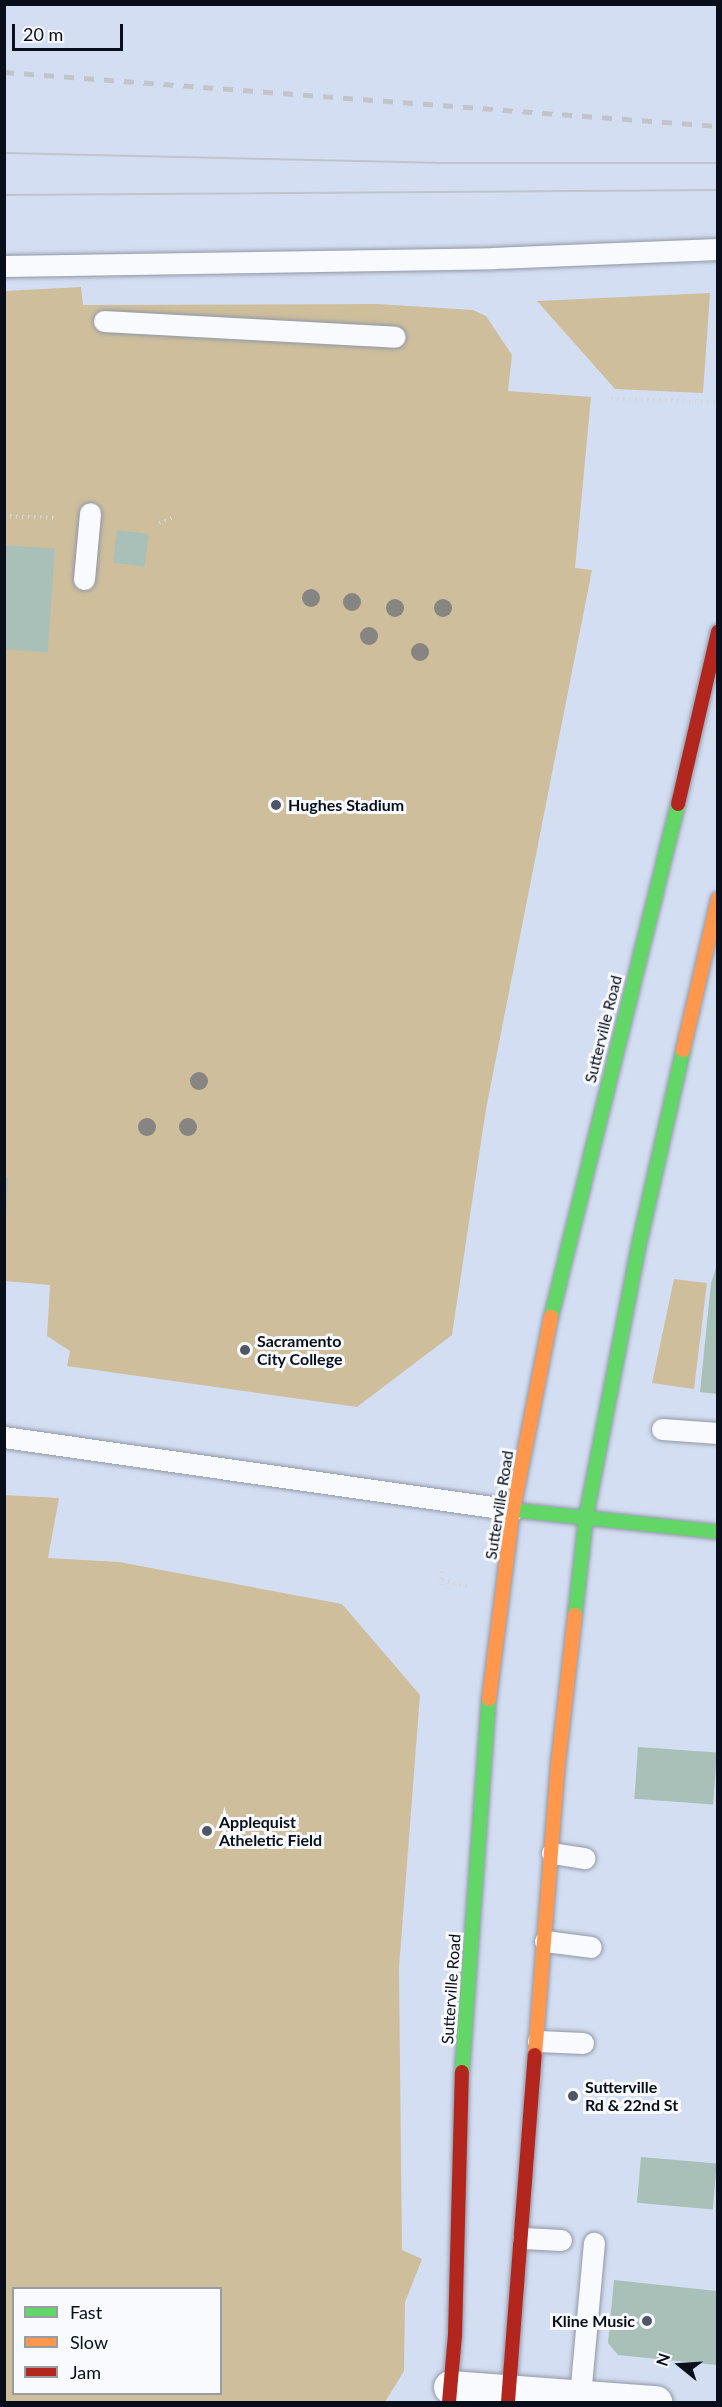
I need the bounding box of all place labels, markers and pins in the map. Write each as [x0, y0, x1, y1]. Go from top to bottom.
place label: Hughes Stadium [288, 795, 404, 815]
marker: Hughes Stadium [269, 798, 283, 812]
place label: Sacramento City College [257, 1331, 343, 1369]
marker: Sacramento City College [238, 1343, 252, 1357]
place label: Applequist Atheletic Field [219, 1812, 322, 1850]
marker: Applequist Atheletic Field [200, 1824, 214, 1838]
place label: Sutterville Rd & 22nd St [585, 2077, 678, 2115]
marker: Sutterville Rd & 22nd St [566, 2089, 580, 2103]
place label: Kline Music [552, 2311, 635, 2331]
marker: Kline Music [640, 2314, 654, 2328]

